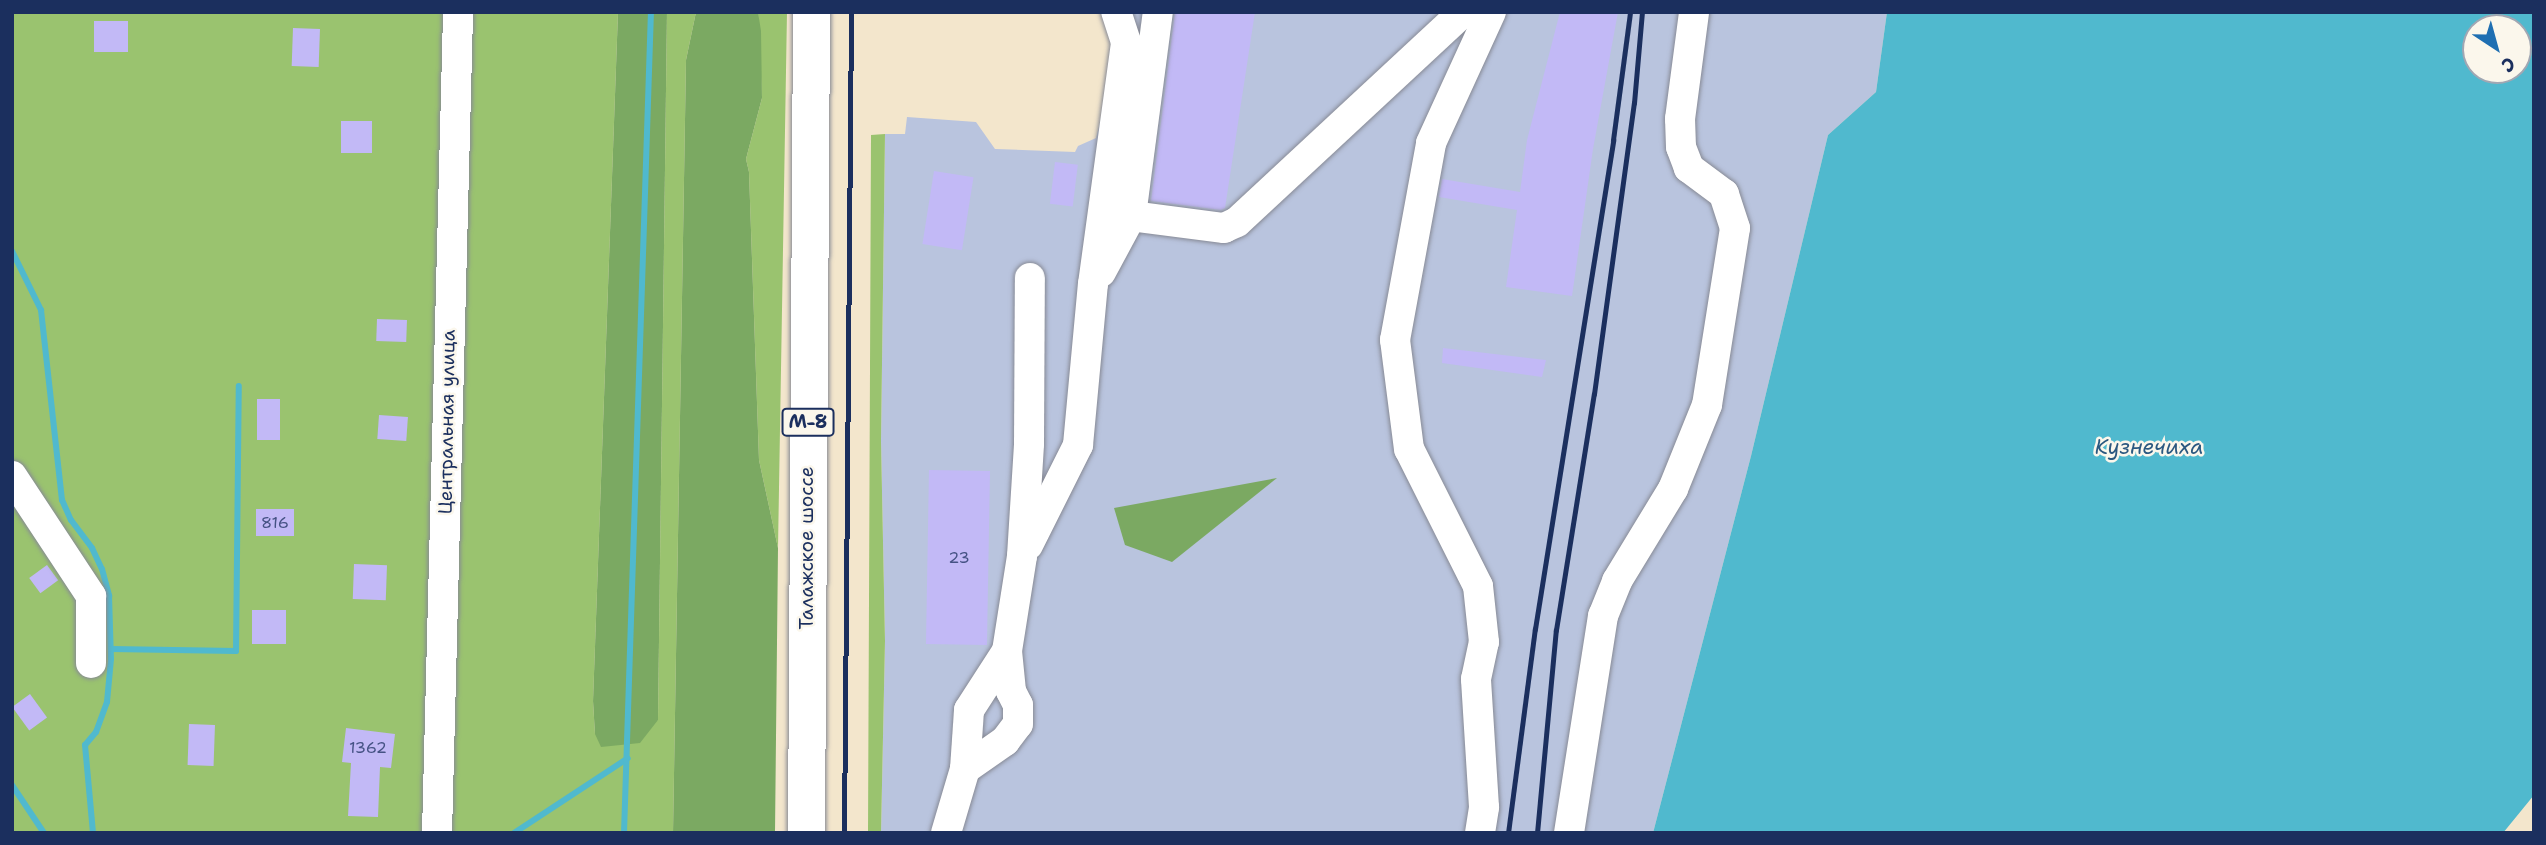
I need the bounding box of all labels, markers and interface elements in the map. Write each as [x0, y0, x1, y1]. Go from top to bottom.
north arrow [2462, 14, 2532, 84]
text: С [2496, 51, 2521, 78]
street label: Центральная улица [434, 329, 460, 515]
road number: М-8 [780, 408, 836, 436]
water label: Кузнечиха [2095, 434, 2203, 460]
street label: Талажское шоссе [796, 466, 818, 630]
house number: 816 [261, 513, 289, 533]
house number: 23 [948, 548, 970, 568]
house number: 1362 [349, 738, 387, 758]

